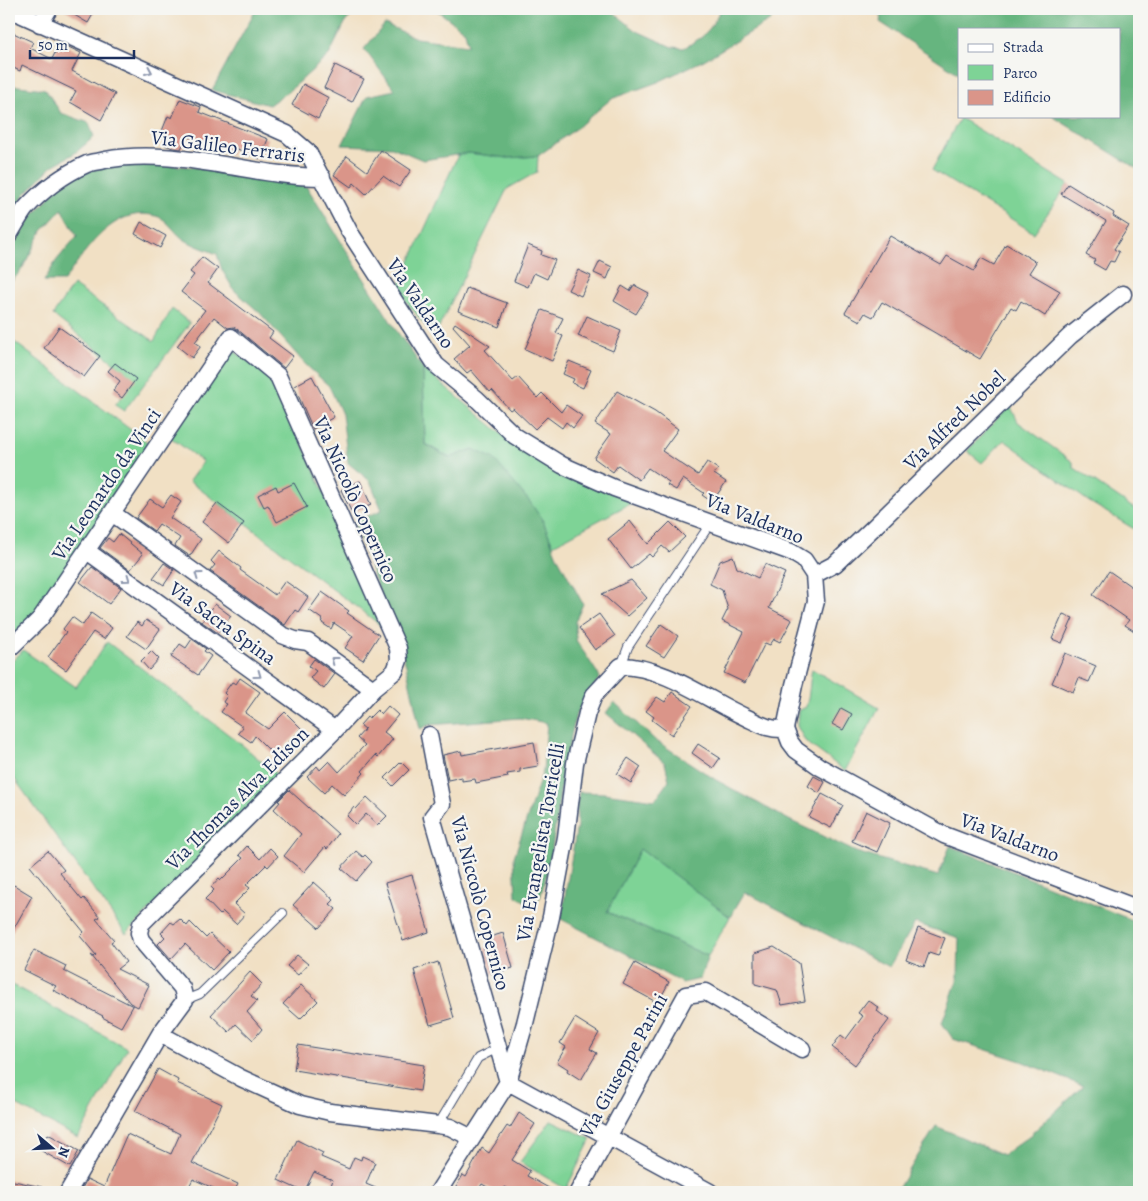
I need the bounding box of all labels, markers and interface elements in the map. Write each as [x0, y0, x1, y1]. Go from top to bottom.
scale bar [30, 28, 134, 60]
legend [958, 28, 1120, 118]
text: 50 m [38, 35, 68, 55]
text: Strada [1003, 37, 1044, 57]
text: Parco [1003, 63, 1037, 83]
one-way arrow [144, 65, 153, 76]
text: Edificio [1003, 87, 1051, 107]
street label: Via Galileo Ferraris [148, 124, 307, 169]
street label: Via Valdarno [380, 252, 461, 354]
street label: Via Alfred Nobel [897, 365, 1011, 477]
street label: Via Leonardo da Vinci [45, 403, 167, 566]
street label: Via Niccolò Copernico [306, 411, 404, 587]
street label: Via Valdarno [701, 486, 808, 550]
one-way arrow [194, 572, 203, 581]
one-way arrow [121, 573, 130, 583]
street label: Via Sacra Spina [163, 575, 282, 672]
one-way arrow [331, 657, 340, 665]
one-way arrow [252, 669, 262, 678]
street label: Via Thomas Alva Edison [159, 721, 315, 877]
street label: Via Evangelista Torricelli [510, 741, 571, 944]
street label: Via Valdarno [956, 806, 1063, 869]
street label: Via Niccolò Copernico [444, 812, 517, 993]
street label: Via Giuseppe Parini [572, 988, 674, 1143]
north arrow [28, 1124, 78, 1174]
text: N [53, 1144, 74, 1160]

